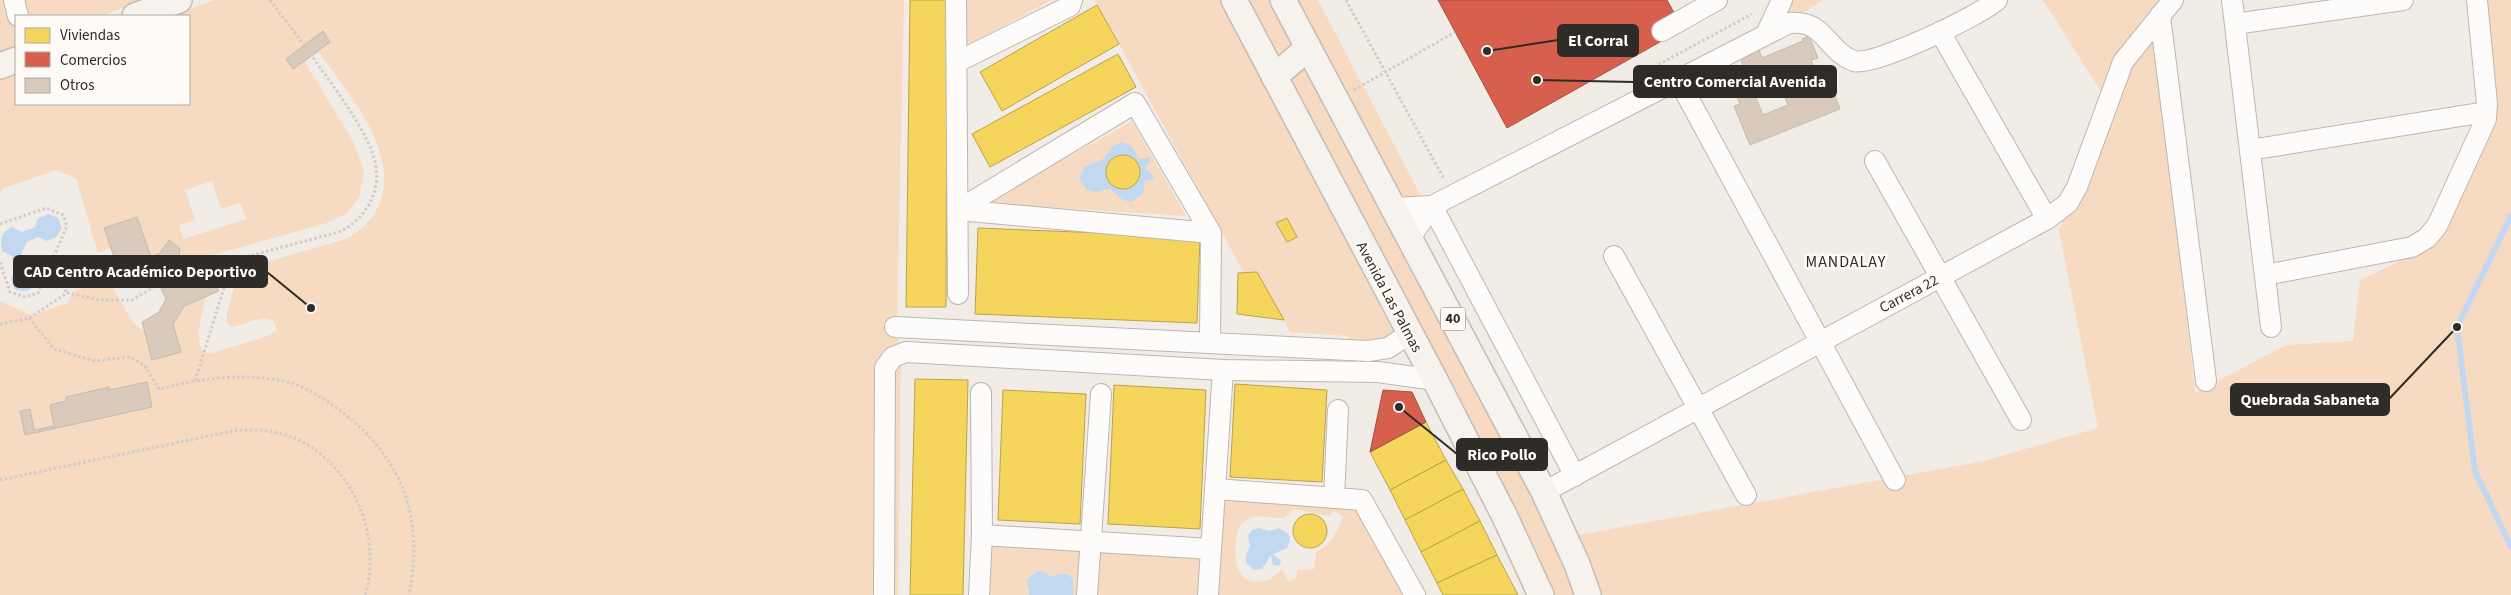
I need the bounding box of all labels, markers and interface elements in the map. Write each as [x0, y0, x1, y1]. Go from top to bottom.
legend [15, 15, 190, 105]
text: Viviendas [60, 25, 120, 46]
callout: El Corral [1558, 25, 1638, 56]
text: El Corral [1568, 30, 1628, 52]
text: Comercios [60, 50, 127, 71]
callout: Centro Comercial Avenida [1634, 66, 1836, 97]
text: Centro Comercial Avenida [1644, 71, 1826, 93]
text: Otros [60, 75, 94, 96]
street label: Avenida Las Palmas [1351, 238, 1427, 356]
district label: MANDALAY [1806, 251, 1886, 273]
callout: CAD Centro Académico Deportivo [14, 256, 267, 287]
text: CAD Centro Académico Deportivo [23, 261, 257, 283]
street label: Carrera 22 [1876, 270, 1942, 318]
road number: 40 [1440, 308, 1466, 330]
callout: Quebrada Sabaneta [2231, 384, 2389, 415]
text: Quebrada Sabaneta [2241, 389, 2379, 411]
callout: Rico Pollo [1457, 439, 1547, 470]
text: Rico Pollo [1467, 444, 1537, 466]

